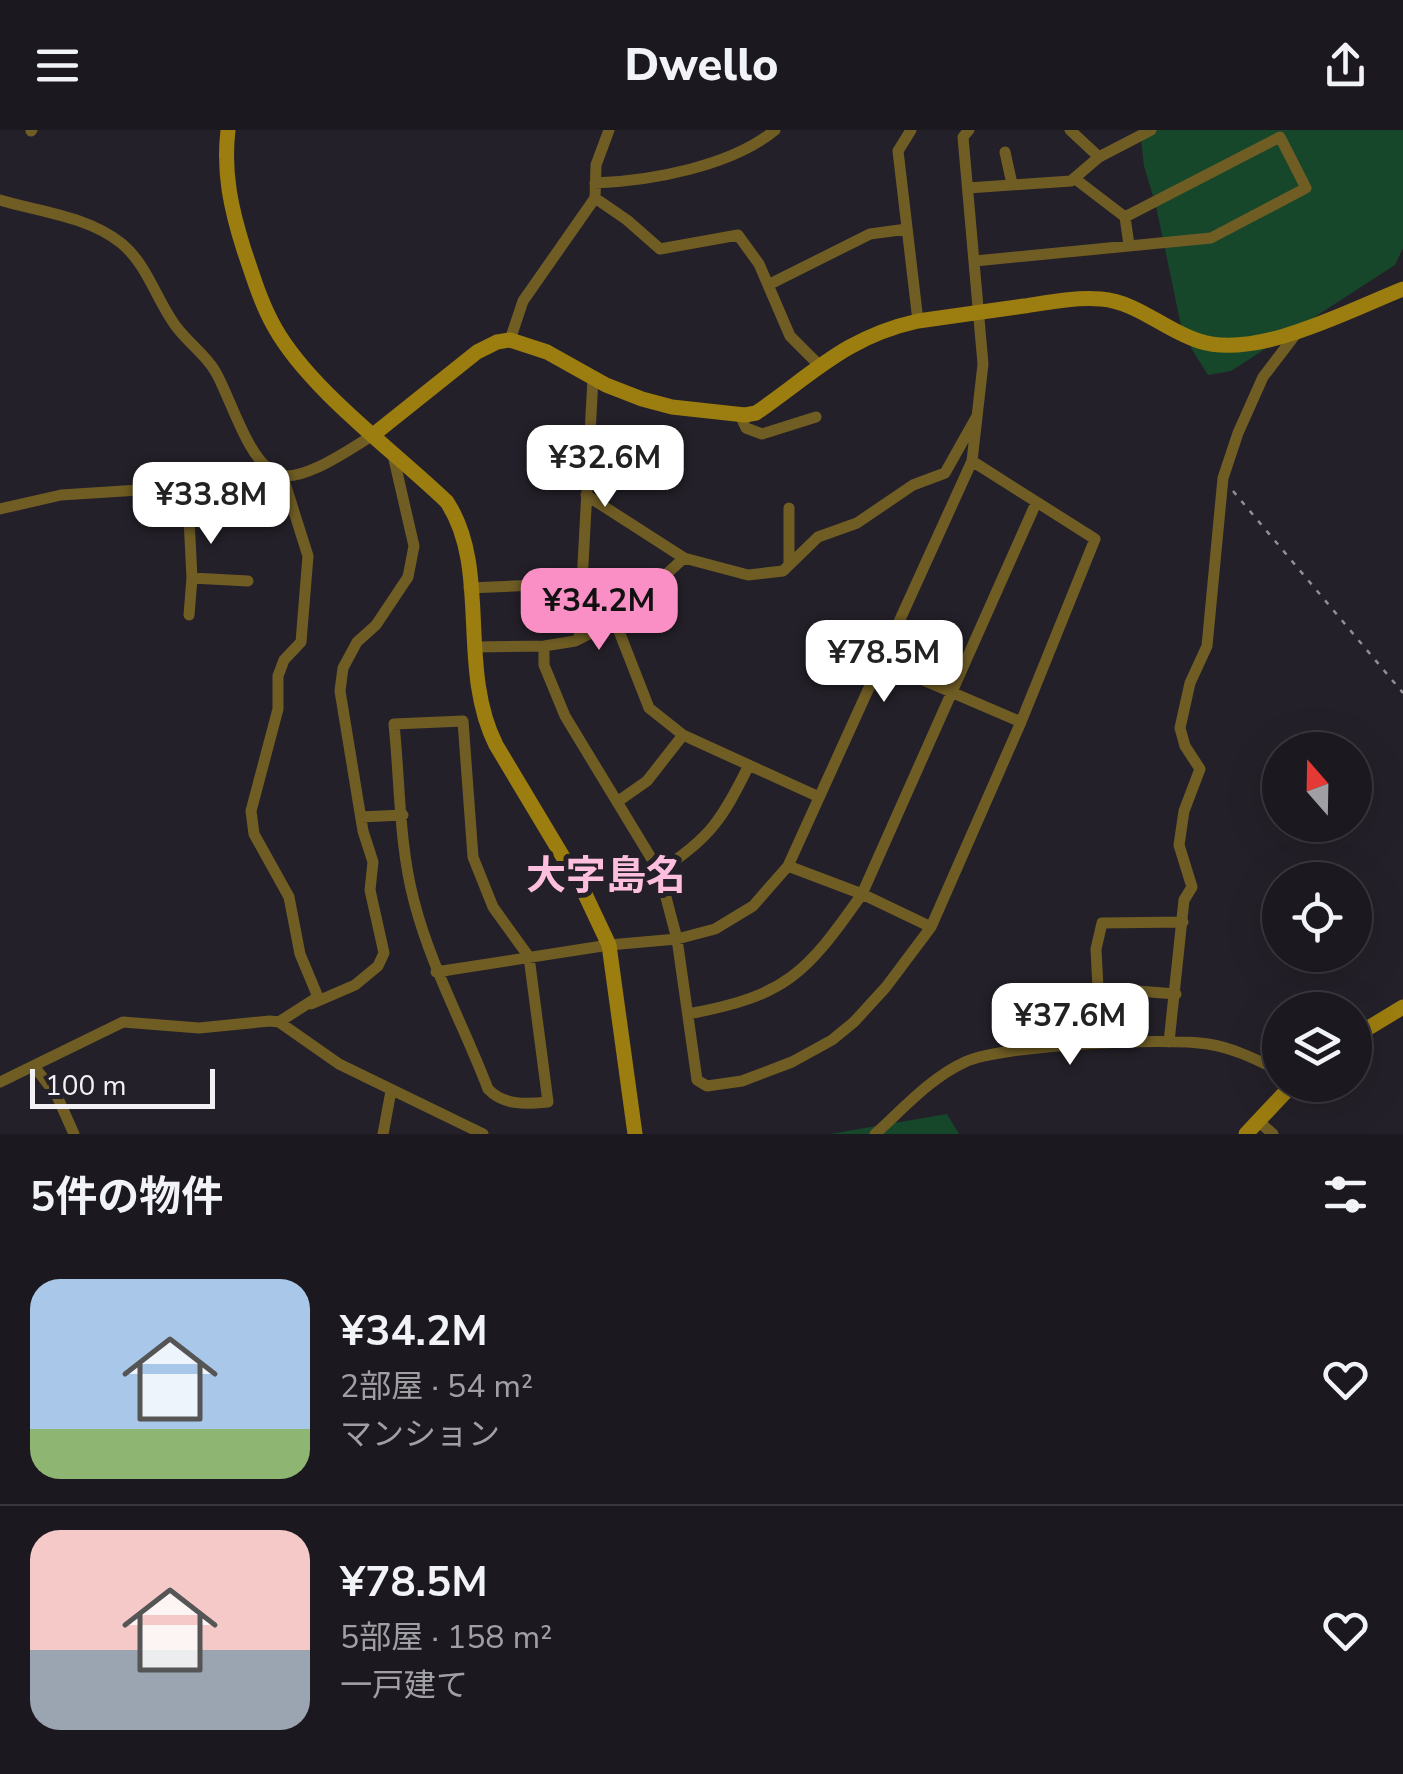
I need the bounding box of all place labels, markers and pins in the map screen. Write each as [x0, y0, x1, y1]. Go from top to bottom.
pin: ¥32.6M [524, 425, 686, 510]
pin: ¥33.8M [130, 462, 292, 547]
pin: ¥34.2M [518, 568, 680, 653]
pin: ¥78.5M [803, 620, 965, 705]
pin: ¥37.6M [989, 983, 1151, 1068]

